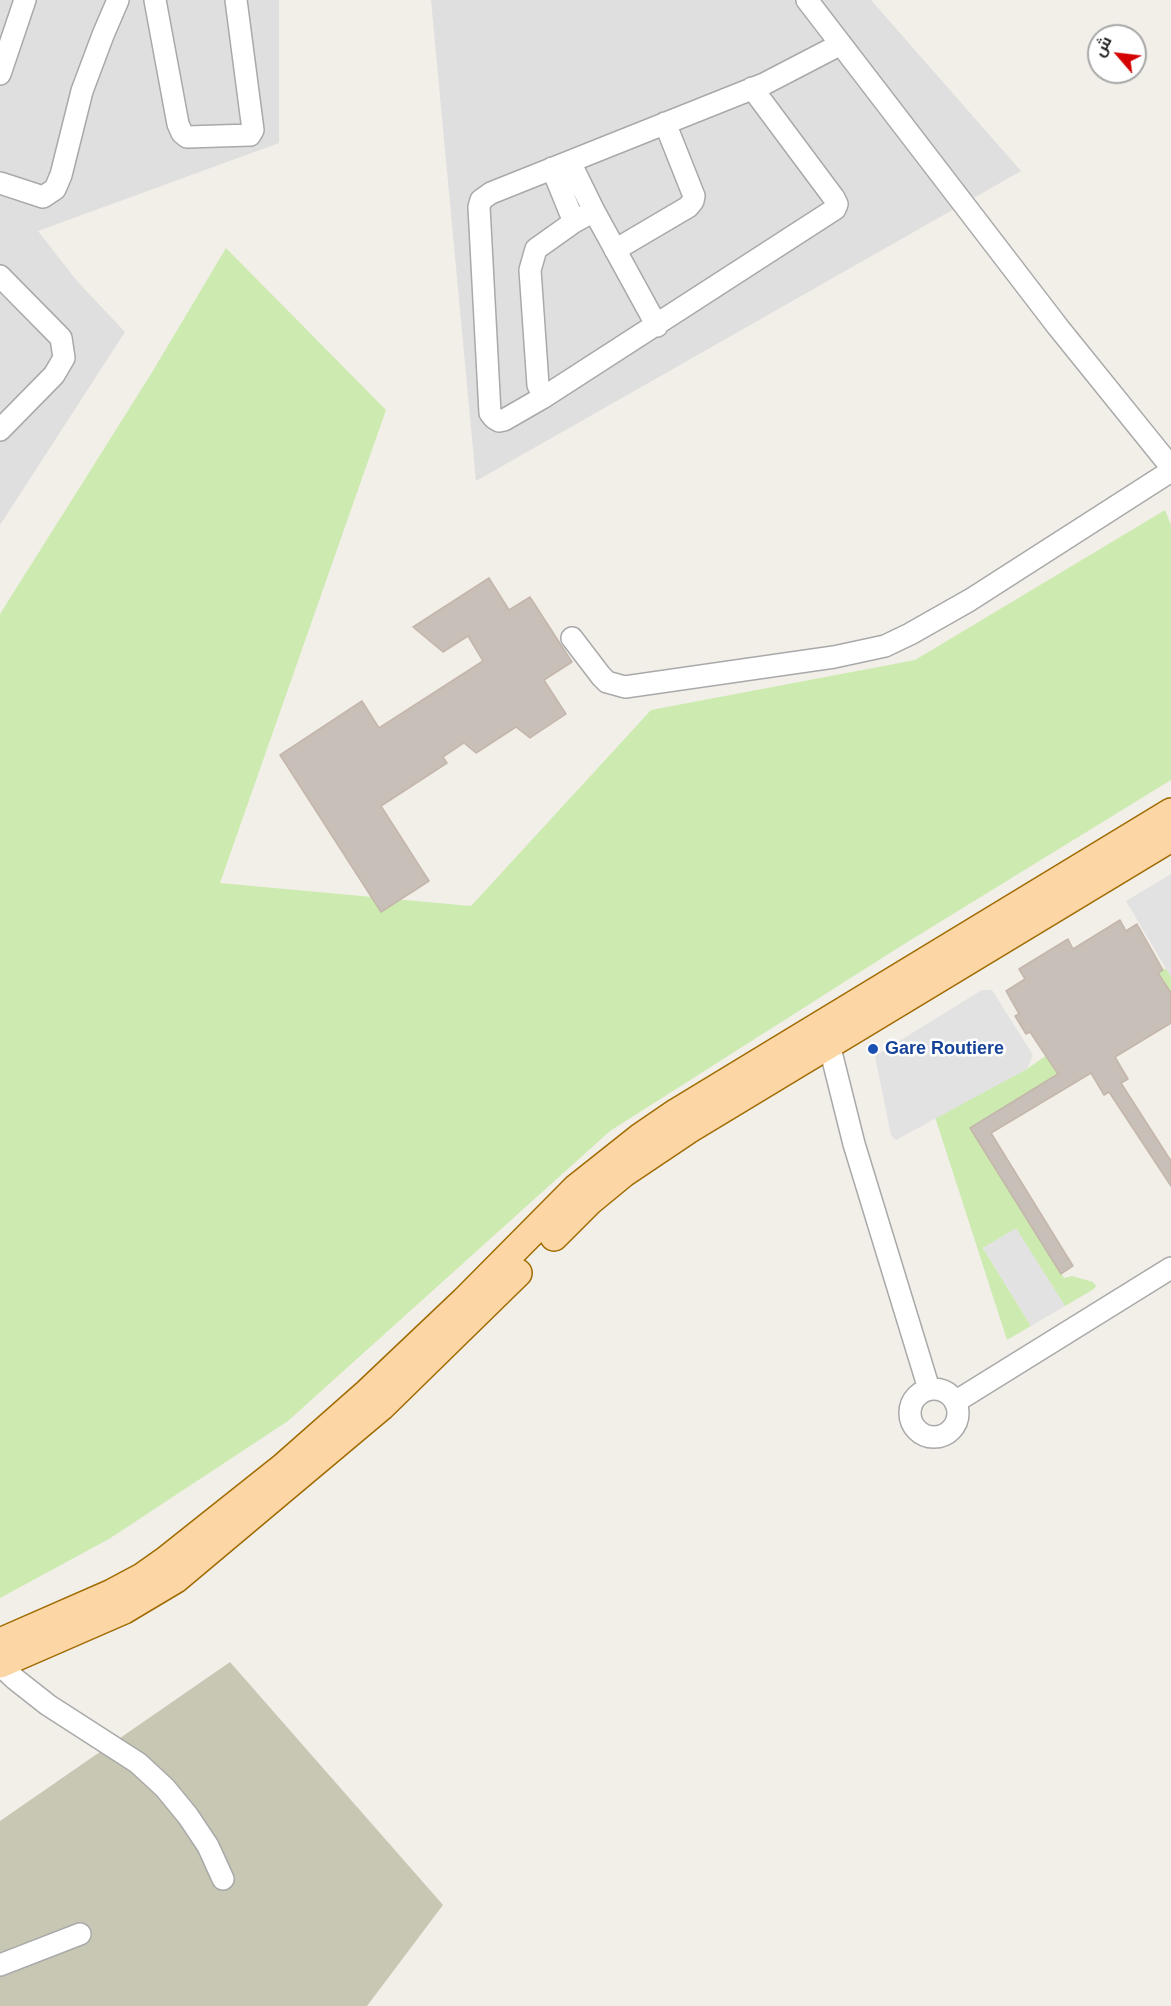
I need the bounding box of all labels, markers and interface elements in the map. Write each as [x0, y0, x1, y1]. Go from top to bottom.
north arrow [1087, 24, 1147, 84]
text: ش [1090, 33, 1115, 59]
place label: Gare Routiere [885, 1038, 1004, 1060]
marker: Gare Routiere [866, 1042, 880, 1056]

